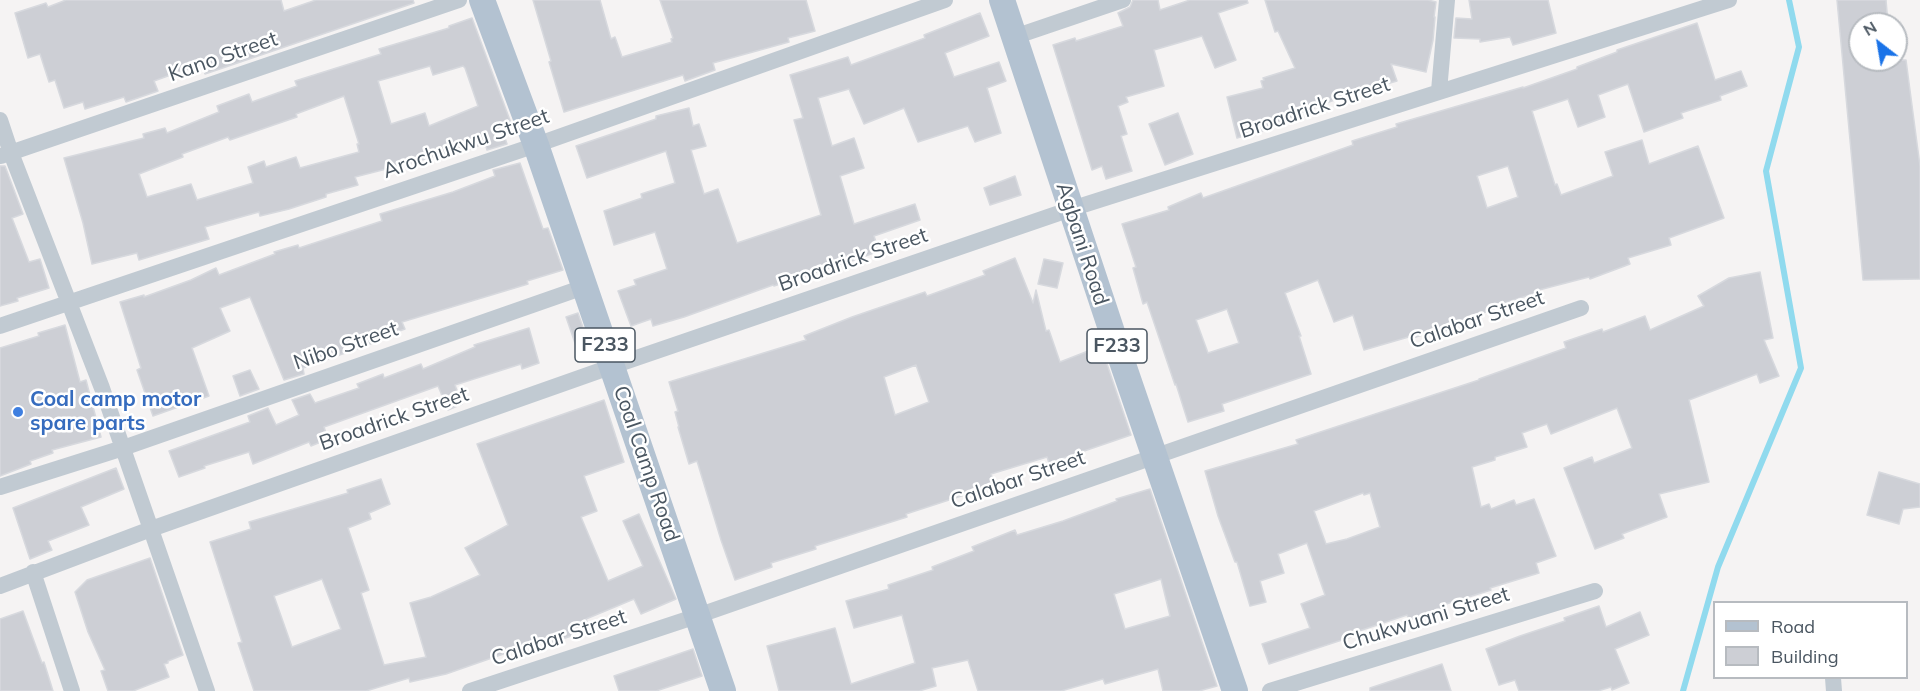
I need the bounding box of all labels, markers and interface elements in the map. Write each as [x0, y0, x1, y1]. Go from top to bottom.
north arrow [1848, 12, 1908, 72]
text: N [1859, 17, 1880, 40]
street label: Kano Street [165, 27, 281, 87]
street label: Broadrick Street [1237, 72, 1393, 144]
street label: Arochukwu Street [380, 104, 552, 184]
street label: Agbani Road [1050, 179, 1114, 309]
street label: Broadrick Street [775, 223, 931, 297]
street label: Calabar Street [1406, 285, 1548, 355]
street label: Nibo Street [290, 316, 402, 376]
road number: F233 [575, 328, 635, 362]
road number: F233 [1087, 329, 1147, 363]
street label: Broadrick Street [316, 382, 472, 456]
street label: Coal Camp Road [608, 383, 684, 545]
place label: Coal camp motor spare parts [30, 387, 201, 437]
marker: Coal camp motor spare parts [11, 405, 25, 419]
street label: Calabar Street [947, 445, 1089, 515]
street label: Chukwuani Street [1340, 582, 1512, 656]
legend [1713, 601, 1908, 679]
street label: Calabar Street [488, 604, 630, 672]
text: Road [1771, 615, 1815, 638]
text: Building [1771, 645, 1839, 668]

